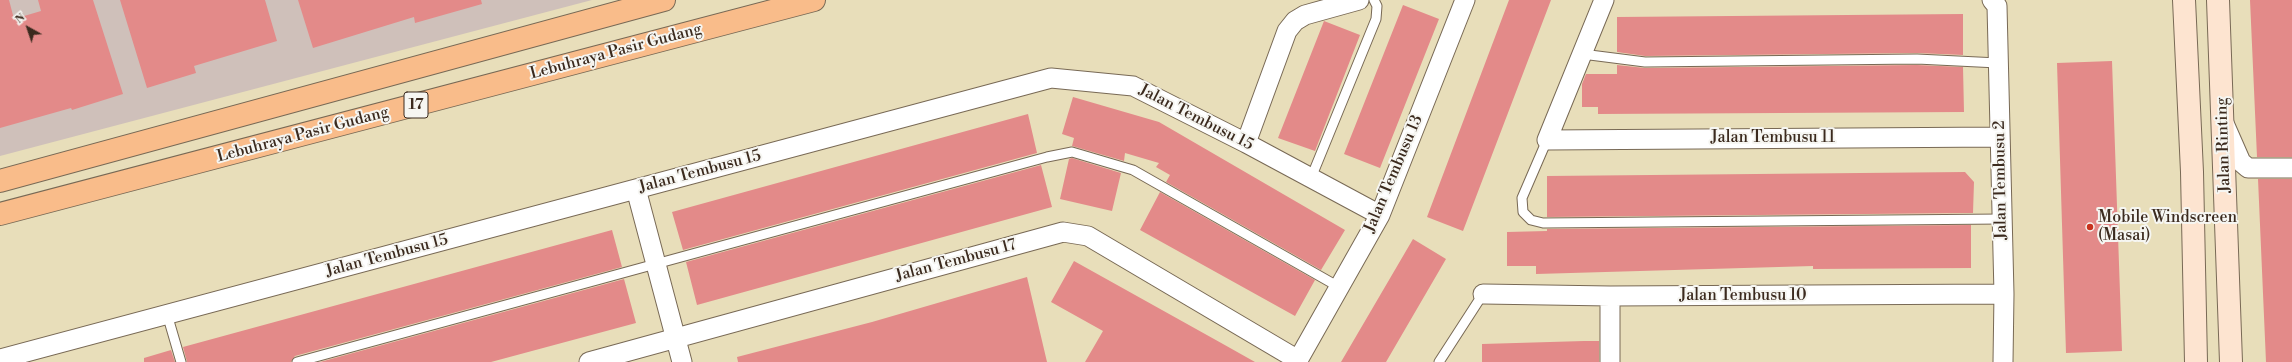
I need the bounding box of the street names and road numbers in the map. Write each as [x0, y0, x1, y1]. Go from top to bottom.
street label: Lebuhraya Pasir Gudang [528, 20, 704, 84]
street label: Jalan Tembusu 15 [1136, 81, 1256, 155]
road number: 17 [404, 92, 428, 118]
street label: Jalan Rinting [2213, 97, 2235, 193]
street label: Lebuhraya Pasir Gudang [215, 103, 391, 167]
street label: Jalan Tembusu 13 [1361, 112, 1427, 236]
street label: Jalan Tembusu 2 [1990, 120, 2012, 240]
street label: Jalan Tembusu 11 [1711, 128, 1835, 148]
street label: Jalan Tembusu 15 [637, 146, 763, 198]
street label: Jalan Tembusu 15 [324, 230, 450, 282]
street label: Jalan Tembusu 17 [894, 236, 1018, 286]
street label: Jalan Tembusu 10 [1679, 286, 1807, 306]

